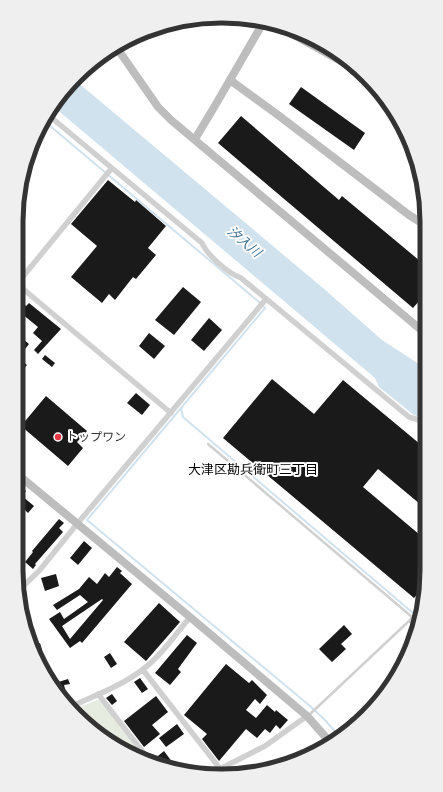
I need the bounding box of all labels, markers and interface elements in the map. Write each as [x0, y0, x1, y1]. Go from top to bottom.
water label: 汐入川 [223, 223, 266, 263]
place label: トップワン [66, 429, 126, 445]
marker: トップワン [53, 432, 63, 442]
district label: 大津区勘兵衛町三丁目 [188, 461, 318, 479]

